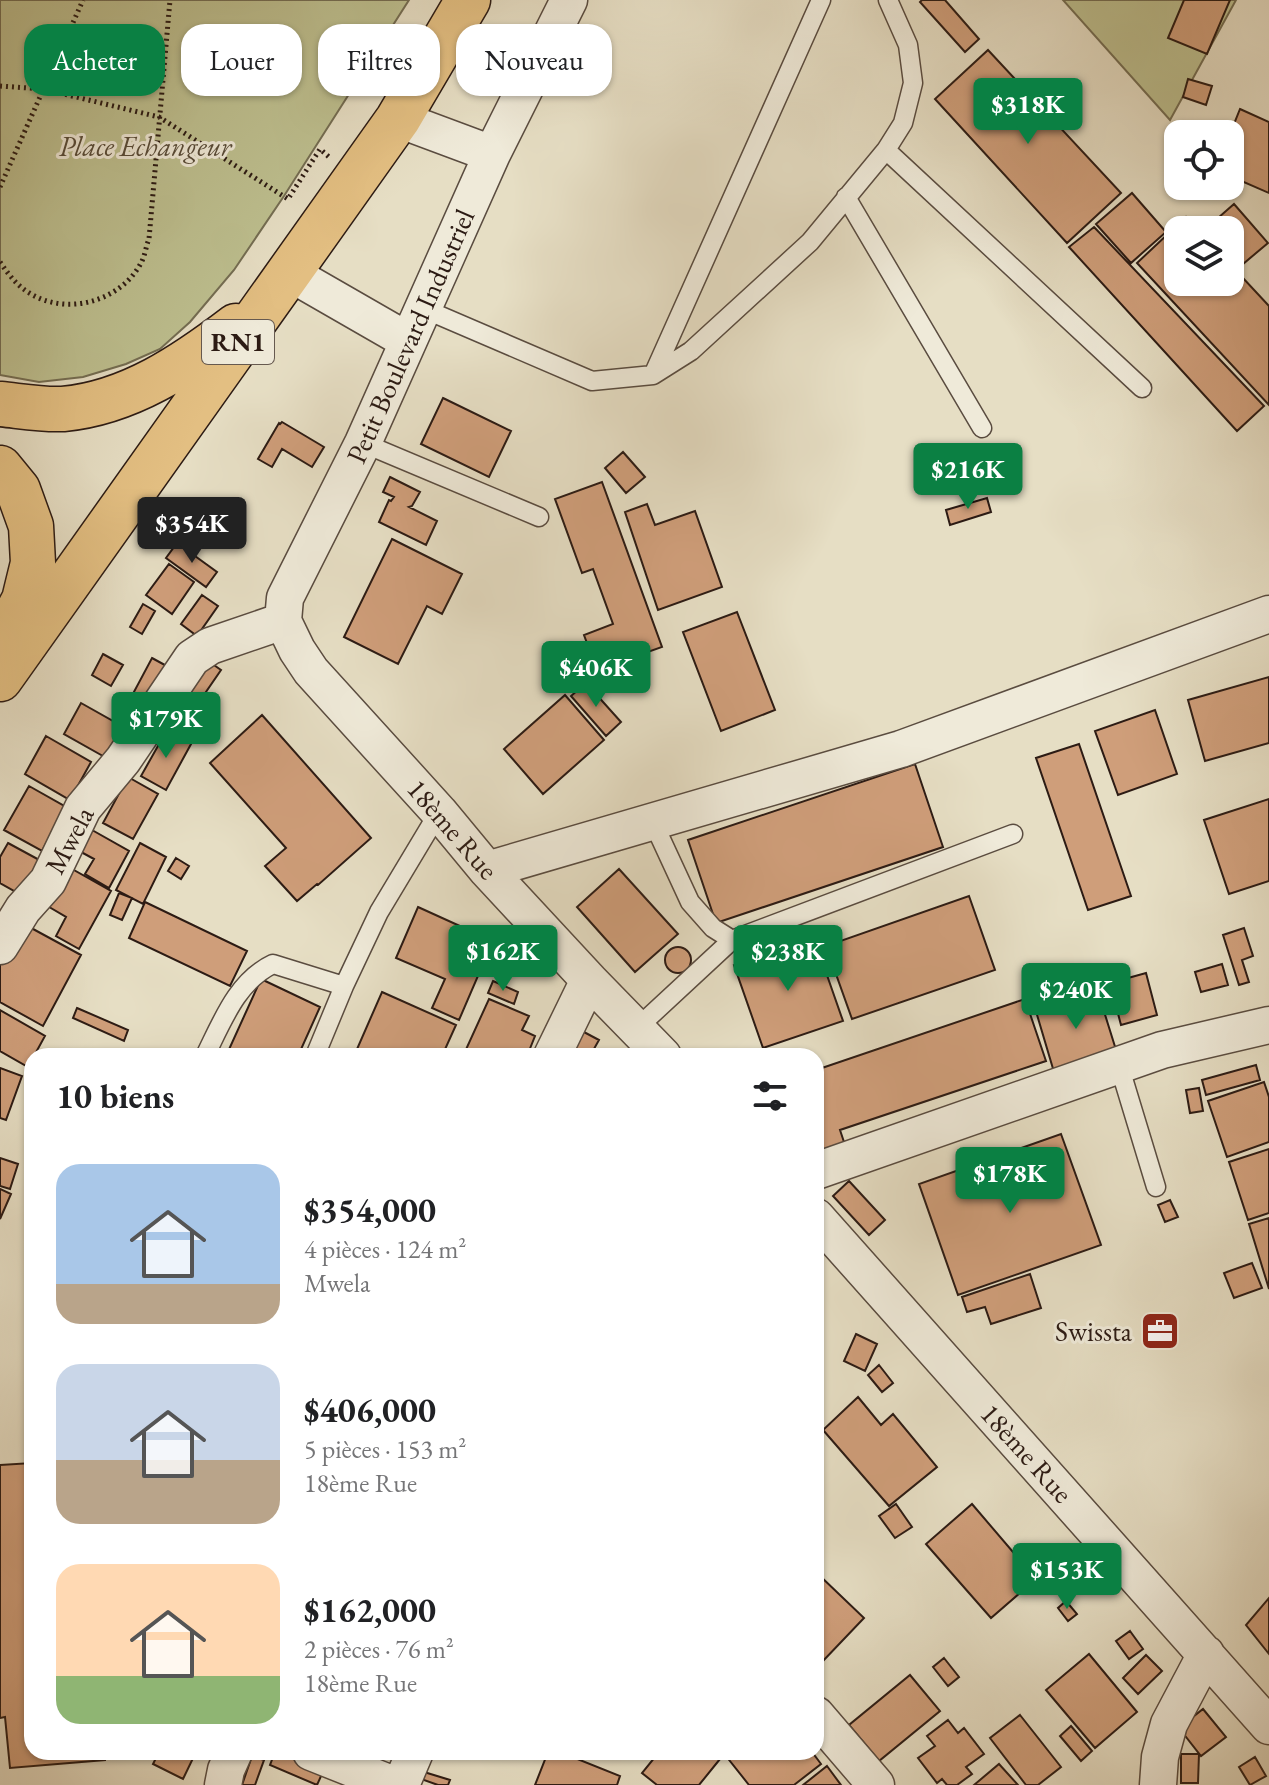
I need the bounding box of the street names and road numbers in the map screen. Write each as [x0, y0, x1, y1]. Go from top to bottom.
street label: Petit Boulevard Industriel [338, 203, 482, 469]
road number: RN1 [202, 320, 274, 364]
street label: 18ème Rue [399, 771, 507, 887]
street label: Mwela [36, 799, 102, 880]
street label: 18ème Rue [973, 1396, 1081, 1510]

